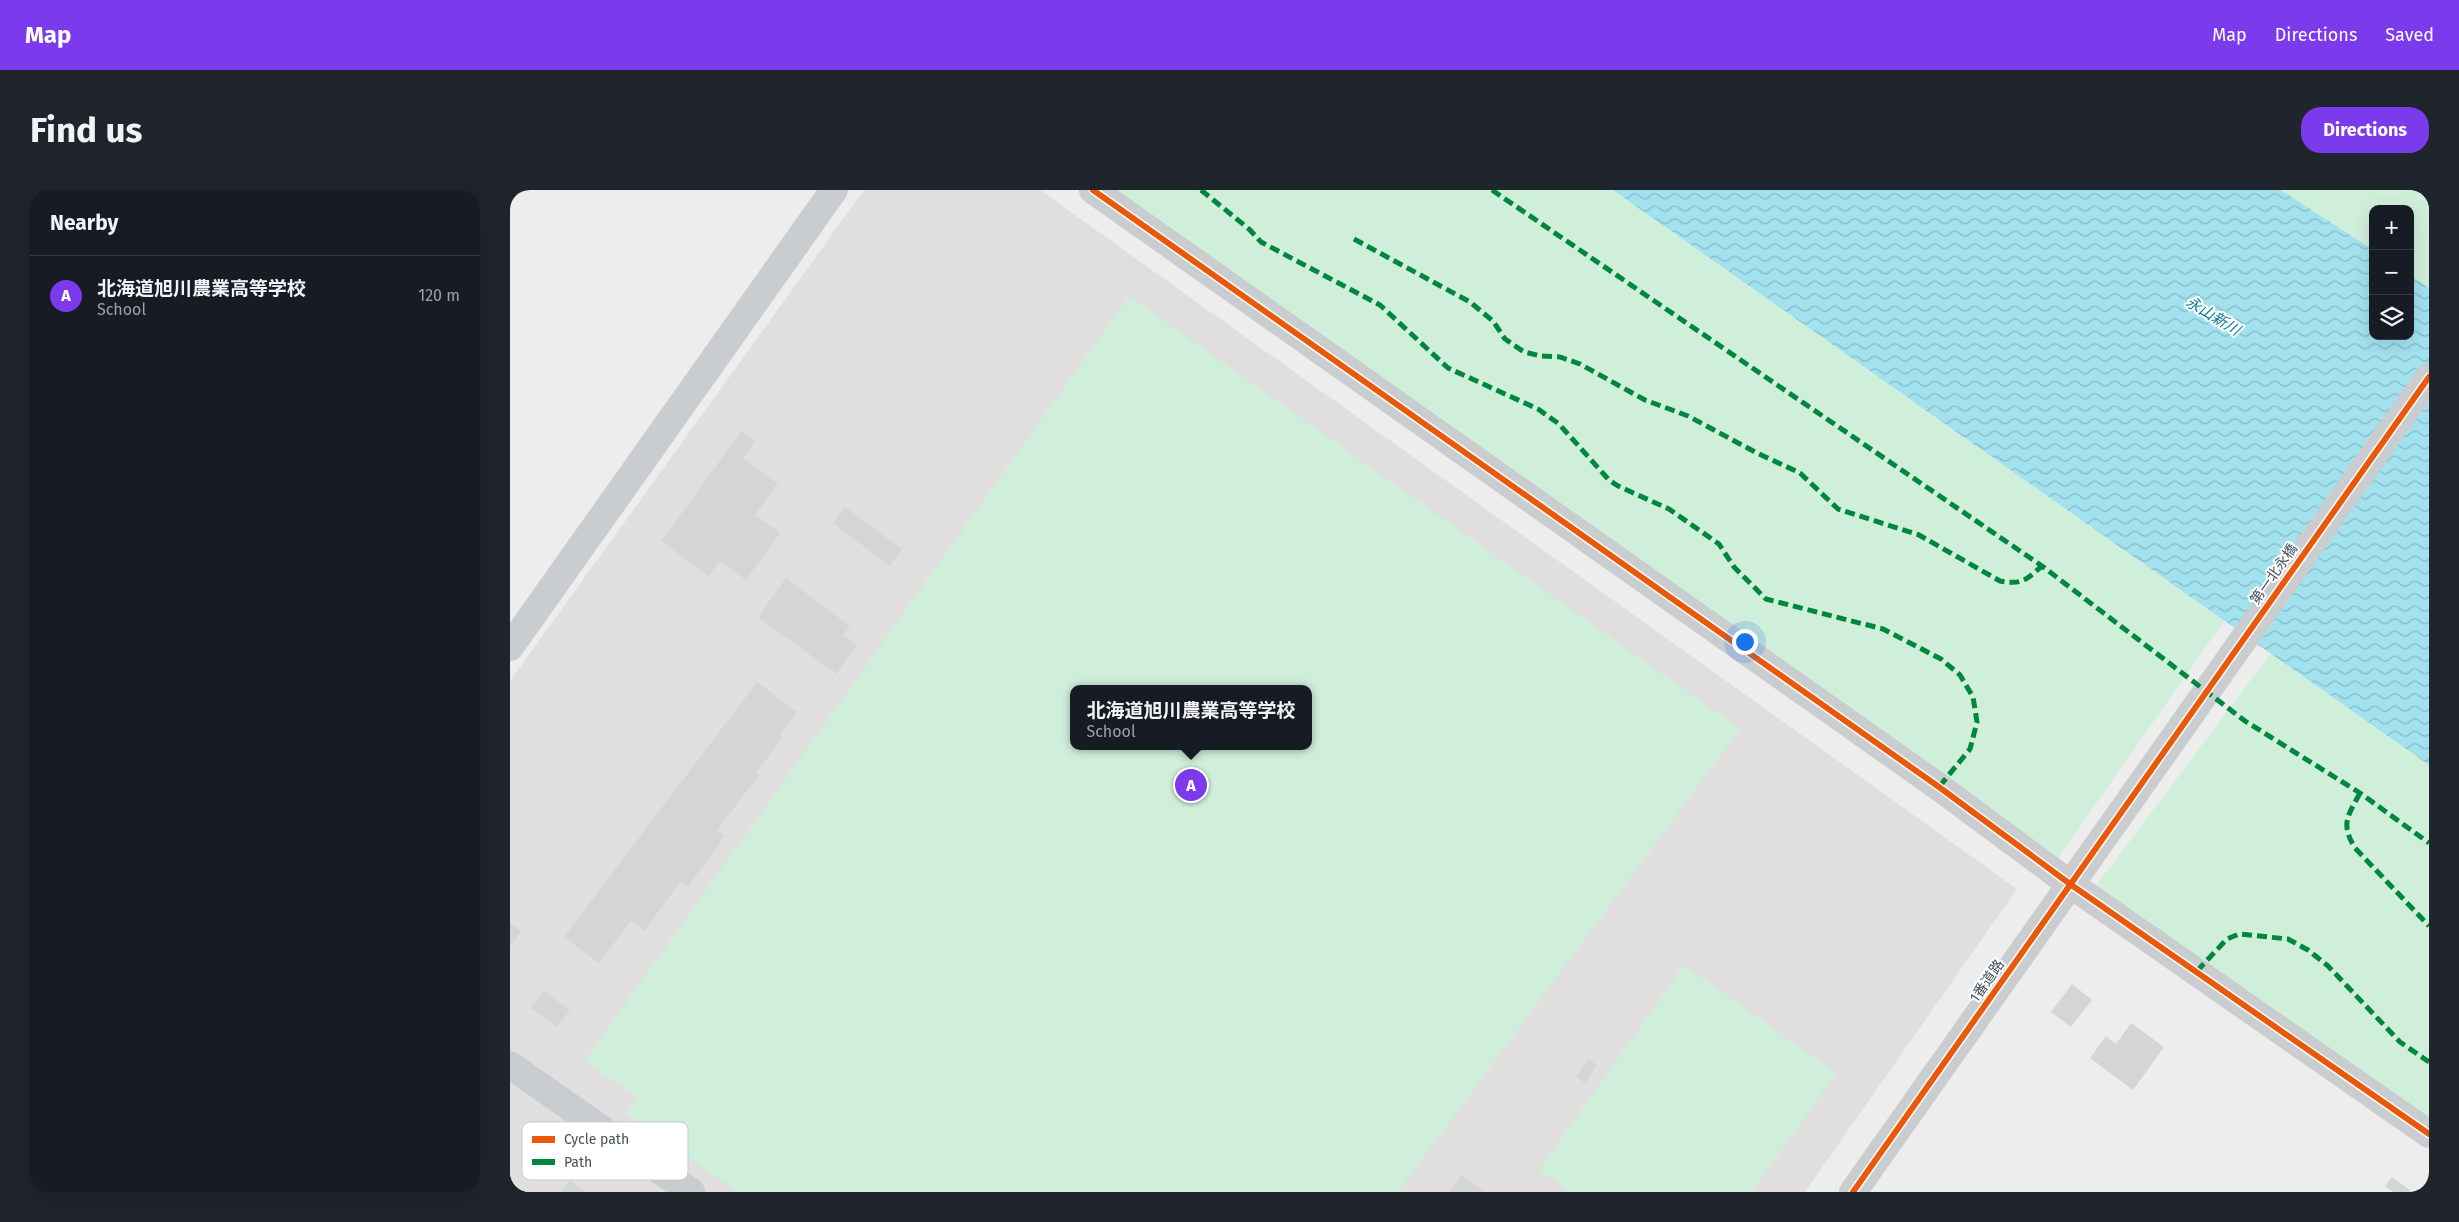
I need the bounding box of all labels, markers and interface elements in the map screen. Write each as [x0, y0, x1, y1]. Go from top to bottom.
text: Map [25, 21, 71, 49]
text: Map [2212, 24, 2247, 46]
text: Directions [2275, 24, 2357, 46]
text: Saved [2385, 24, 2434, 46]
button: Directions [2301, 107, 2429, 153]
text: Find us [30, 109, 142, 151]
map controls [2369, 205, 2414, 340]
button: + [2369, 205, 2414, 250]
text: Nearby [50, 210, 118, 236]
button: − [2369, 250, 2414, 295]
text: 北海道旭川農業高等学校 [97, 277, 306, 300]
text: A [61, 286, 71, 305]
text: 120 m [418, 286, 460, 305]
water label: 永山新川 [2183, 293, 2245, 340]
button: layers [2369, 295, 2414, 340]
text: School [97, 300, 146, 319]
street label: 第一北永橋 [2247, 540, 2301, 608]
your location [1732, 629, 1758, 655]
popup [1070, 685, 1312, 750]
text: 北海道旭川農業高等学校 [1086, 699, 1296, 722]
text: School [1086, 722, 1136, 741]
pin: A [1175, 766, 1207, 804]
street label: 1番道路 [1966, 956, 2008, 1006]
legend [522, 1122, 688, 1180]
text: Cycle path [564, 1131, 629, 1148]
text: Path [564, 1154, 592, 1171]

